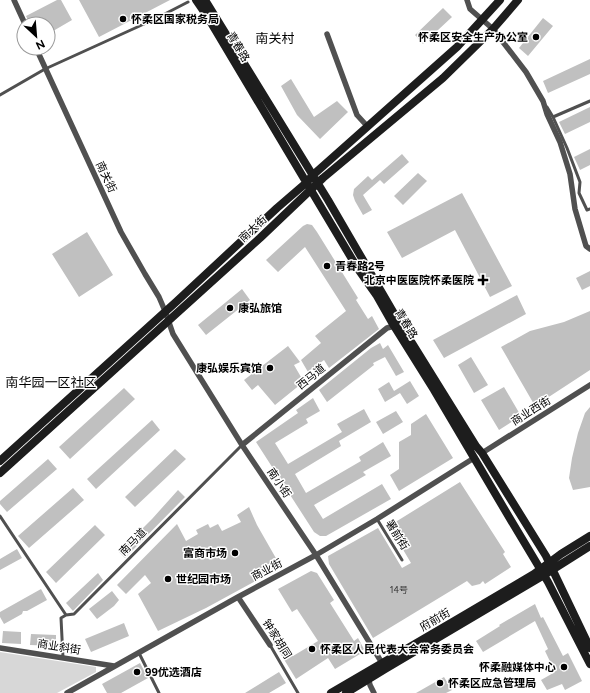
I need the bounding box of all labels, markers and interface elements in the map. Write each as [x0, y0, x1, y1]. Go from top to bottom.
place label: 怀柔区国家税务局 [131, 13, 219, 26]
marker: 怀柔区国家税务局 [118, 14, 128, 24]
north arrow [16, 16, 56, 56]
street label: 青春路 [224, 30, 252, 64]
district label: 南关村 [255, 31, 295, 46]
place label: 怀柔区安全生产办公室 [418, 31, 528, 44]
marker: 怀柔区安全生产办公室 [531, 32, 541, 42]
text: N [33, 37, 47, 52]
street label: 南关街 [93, 159, 119, 195]
street label: 南大街 [236, 213, 270, 245]
place label: 青春路2号 [335, 260, 385, 273]
marker: 青春路2号 [322, 261, 332, 271]
place label: 北京中医医院怀柔医院 [364, 274, 474, 287]
marker: 北京中医医院怀柔医院 [477, 274, 489, 286]
place label: 康弘旅馆 [238, 302, 282, 315]
marker: 康弘旅馆 [225, 303, 235, 313]
street label: 青春路 [392, 307, 420, 341]
place label: 康弘娱乐宾馆 [196, 362, 262, 375]
street label: 西马道 [294, 362, 328, 392]
marker: 康弘娱乐宾馆 [265, 363, 275, 373]
district label: 南华园一区社区 [5, 375, 97, 390]
street label: 商业西街 [509, 394, 553, 428]
street label: 南小街 [264, 466, 294, 500]
street label: 署前街 [383, 518, 411, 552]
street label: 南马道 [117, 526, 149, 558]
place label: 富商市场 [183, 547, 227, 560]
marker: 富商市场 [230, 548, 240, 558]
street label: 商业街 [249, 557, 285, 583]
place label: 世纪园市场 [176, 573, 231, 586]
marker: 世纪园市场 [163, 574, 173, 584]
house number: 14号 [390, 584, 408, 595]
street label: 府前街 [417, 606, 453, 634]
street label: 钟家胡同 [260, 617, 294, 661]
street label: 商业斜街 [36, 637, 82, 657]
place label: 怀柔区人民代表大会常务委员会 [320, 643, 474, 656]
marker: 怀柔区人民代表大会常务委员会 [307, 644, 317, 654]
place label: 怀柔融媒体中心 [479, 661, 556, 674]
marker: 怀柔融媒体中心 [559, 662, 569, 672]
place label: 99优选酒店 [145, 666, 202, 679]
marker: 99优选酒店 [132, 667, 142, 677]
place label: 怀柔区应急管理局 [448, 677, 536, 690]
marker: 怀柔区应急管理局 [435, 678, 445, 688]

